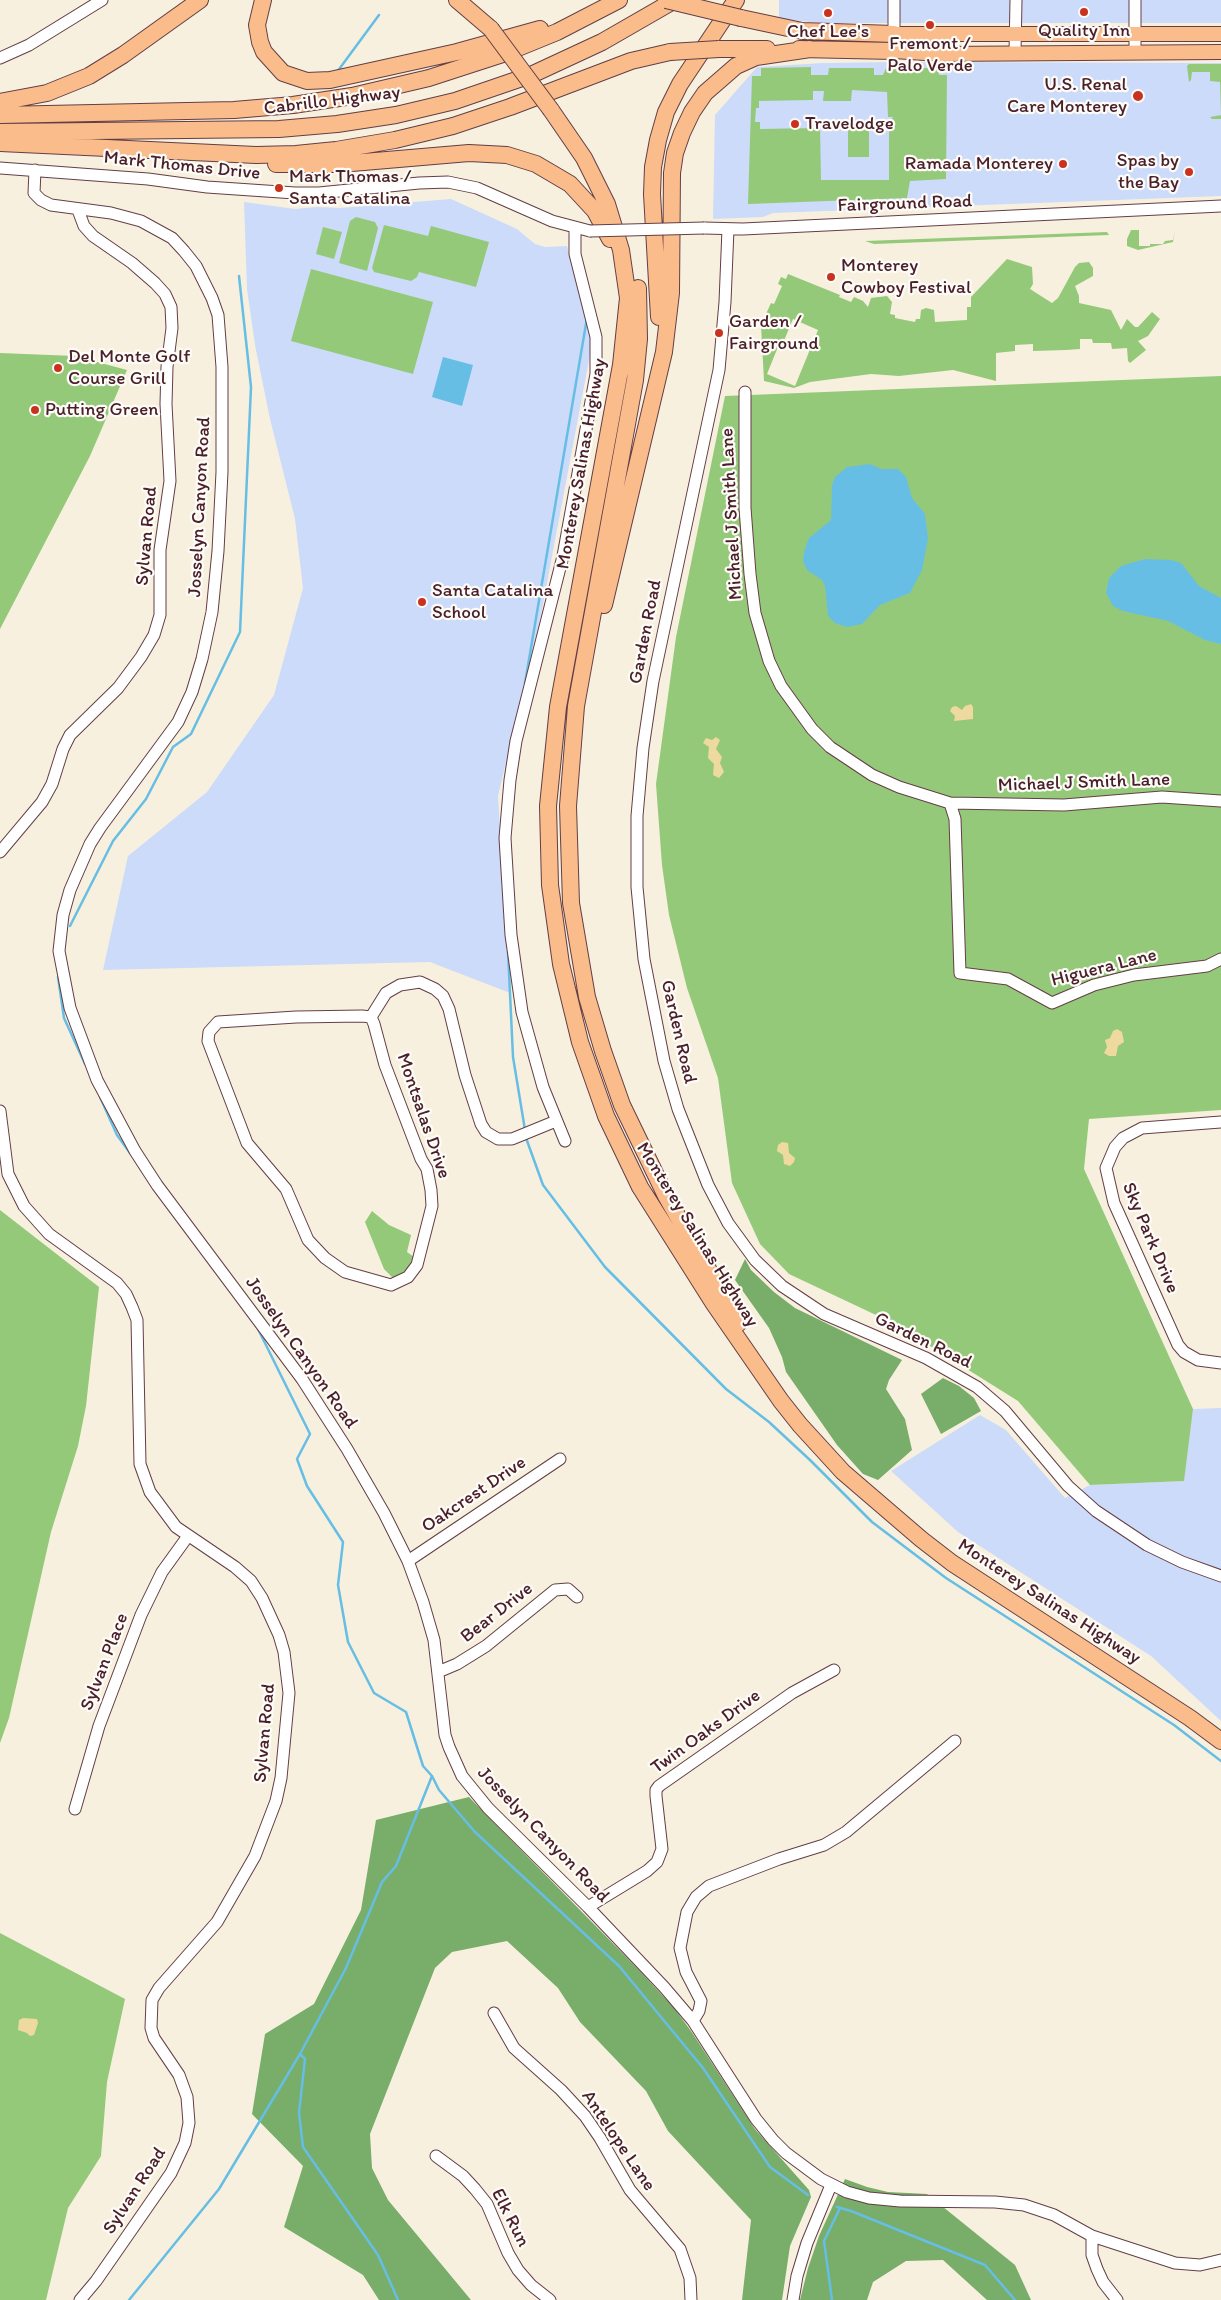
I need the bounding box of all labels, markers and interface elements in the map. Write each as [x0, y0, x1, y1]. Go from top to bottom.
marker: Quality Inn [1078, 6, 1090, 18]
marker: Chef Lee's [822, 7, 834, 19]
marker: Fremont / Palo Verde [924, 19, 936, 31]
place label: Quality Inn [1038, 20, 1130, 42]
place label: Chef Lee's [787, 21, 869, 43]
place label: Fremont / Palo Verde [887, 33, 973, 77]
place label: U.S. Renal Care Monterey [1007, 74, 1127, 118]
street label: Cabrillo Highway [262, 81, 402, 121]
marker: U.S. Renal Care Monterey [1131, 89, 1145, 103]
place label: Travelodge [805, 113, 894, 135]
marker: Travelodge [789, 118, 801, 130]
street label: Mark Thomas Drive [103, 146, 261, 186]
place label: Spas by the Bay [1117, 150, 1179, 194]
place label: Ramada Monterey [905, 153, 1053, 175]
marker: Ramada Monterey [1057, 158, 1069, 170]
place label: Mark Thomas / Santa Catalina [289, 166, 411, 210]
marker: Spas by the Bay [1183, 166, 1195, 178]
marker: Mark Thomas / Santa Catalina [273, 182, 285, 194]
street label: Fairground Road [837, 190, 973, 218]
place label: Monterey Cowboy Festival [841, 255, 971, 299]
marker: Monterey Cowboy Festival [825, 271, 837, 283]
place label: Garden / Fairground [729, 311, 819, 355]
marker: Garden / Fairground [713, 327, 725, 339]
place label: Del Monte Golf Course Grill [68, 346, 190, 390]
street label: Monterey Salinas Highway [552, 357, 612, 571]
marker: Del Monte Golf Course Grill [52, 362, 64, 374]
place label: Putting Green [45, 399, 158, 421]
marker: Putting Green [29, 404, 41, 416]
street label: Josselyn Canyon Road [184, 416, 216, 598]
street label: Michael J Smith Lane [716, 427, 748, 601]
street label: Sylvan Road [131, 485, 163, 587]
street label: Garden Road [625, 578, 667, 686]
place label: Santa Catalina School [432, 580, 553, 624]
marker: Santa Catalina School [416, 596, 428, 608]
street label: Michael J Smith Lane [997, 769, 1171, 797]
street label: Higuera Lane [1049, 944, 1159, 992]
street label: Garden Road [655, 978, 701, 1086]
street label: Montsalas Drive [391, 1050, 455, 1182]
street label: Monterey Salinas Highway [631, 1138, 763, 1332]
street label: Sky Park Drive [1116, 1179, 1184, 1297]
street label: Josselyn Canyon Road [240, 1272, 362, 1434]
street label: Garden Road [870, 1308, 976, 1374]
street label: Oakcrest Drive [417, 1452, 531, 1538]
street label: Monterey Salinas Highway [953, 1534, 1145, 1670]
street label: Bear Drive [456, 1578, 538, 1648]
street label: Sylvan Place [76, 1610, 134, 1714]
street label: Sylvan Road [249, 1682, 281, 1784]
street label: Twin Oaks Drive [647, 1685, 765, 1779]
street label: Josselyn Canyon Road [472, 1762, 614, 1908]
street label: Antelope Lane [576, 2086, 660, 2196]
street label: Sylvan Road [98, 2143, 172, 2239]
street label: Elk Run [486, 2185, 534, 2251]

